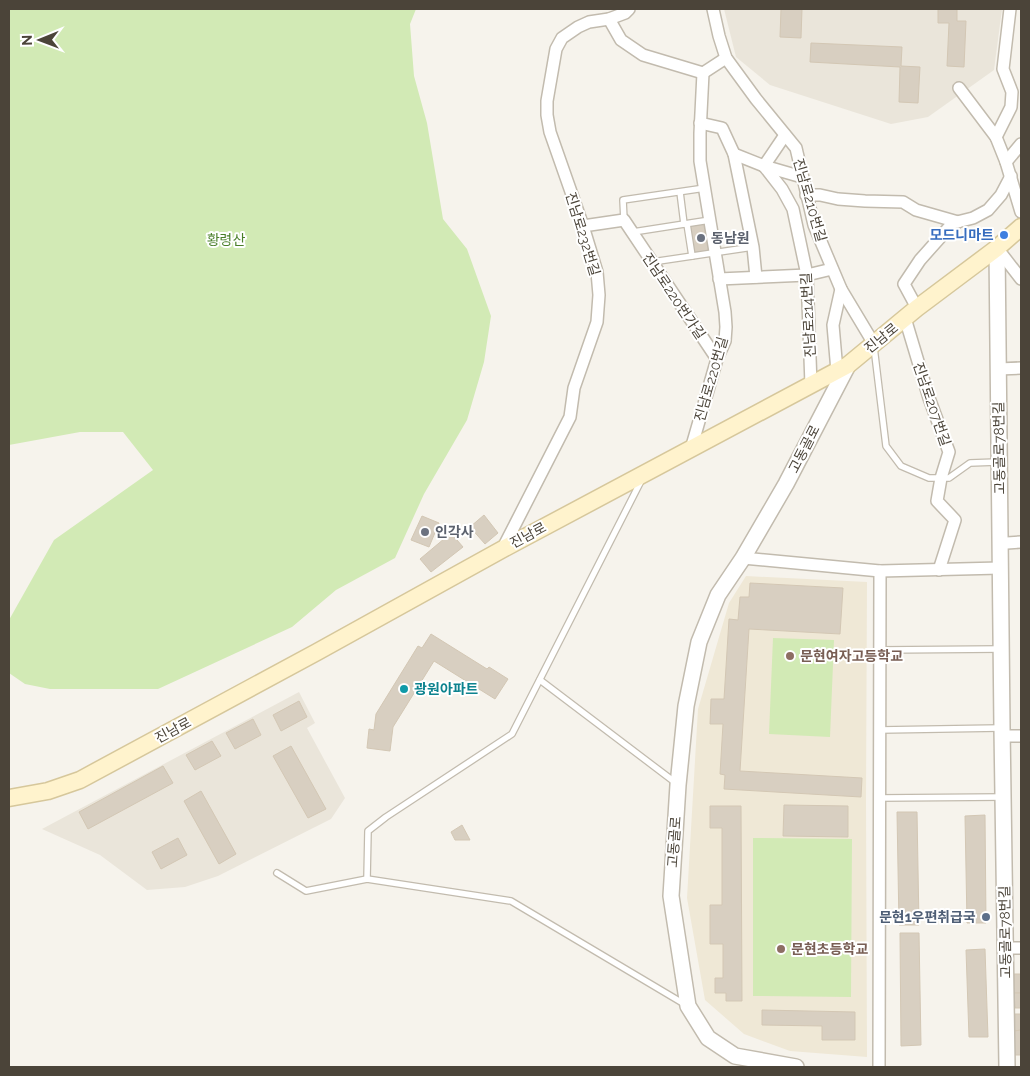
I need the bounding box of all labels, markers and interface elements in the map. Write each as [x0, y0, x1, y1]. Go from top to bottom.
north arrow [15, 15, 65, 65]
text: N [19, 35, 35, 46]
street label: 진남로210번길 [790, 156, 830, 244]
street label: 진남로232번길 [563, 190, 603, 278]
place label: 모드니마트 [930, 227, 994, 243]
marker: 모드니마트 [998, 229, 1010, 241]
place label: 동남원 [711, 230, 750, 246]
park label: 황령산 [207, 232, 245, 248]
marker: 동남원 [695, 232, 707, 244]
street label: 진남로220번가길 [639, 250, 709, 342]
street label: 진남로214번길 [798, 272, 818, 358]
street label: 진남로 [861, 320, 901, 356]
street label: 진남로220번길 [691, 335, 731, 423]
street label: 진남로207번길 [910, 360, 954, 448]
street label: 고동골로78번길 [990, 401, 1008, 495]
street label: 고동골로 [785, 422, 823, 476]
street label: 진남로 [507, 519, 549, 551]
place label: 인각사 [435, 524, 474, 540]
marker: 인각사 [419, 526, 431, 538]
place label: 문현여자고등학교 [800, 648, 903, 664]
marker: 문현여자고등학교 [784, 650, 796, 662]
place label: 광원아파트 [414, 681, 479, 697]
marker: 광원아파트 [398, 683, 410, 695]
street label: 진남로 [152, 714, 194, 746]
street label: 고동골로 [664, 816, 684, 868]
street label: 고동골로78번길 [996, 885, 1014, 979]
place label: 문현1우편취급국 [879, 909, 976, 925]
marker: 문현1우편취급국 [980, 911, 992, 923]
place label: 문현초등학교 [791, 941, 868, 957]
marker: 문현초등학교 [775, 943, 787, 955]

